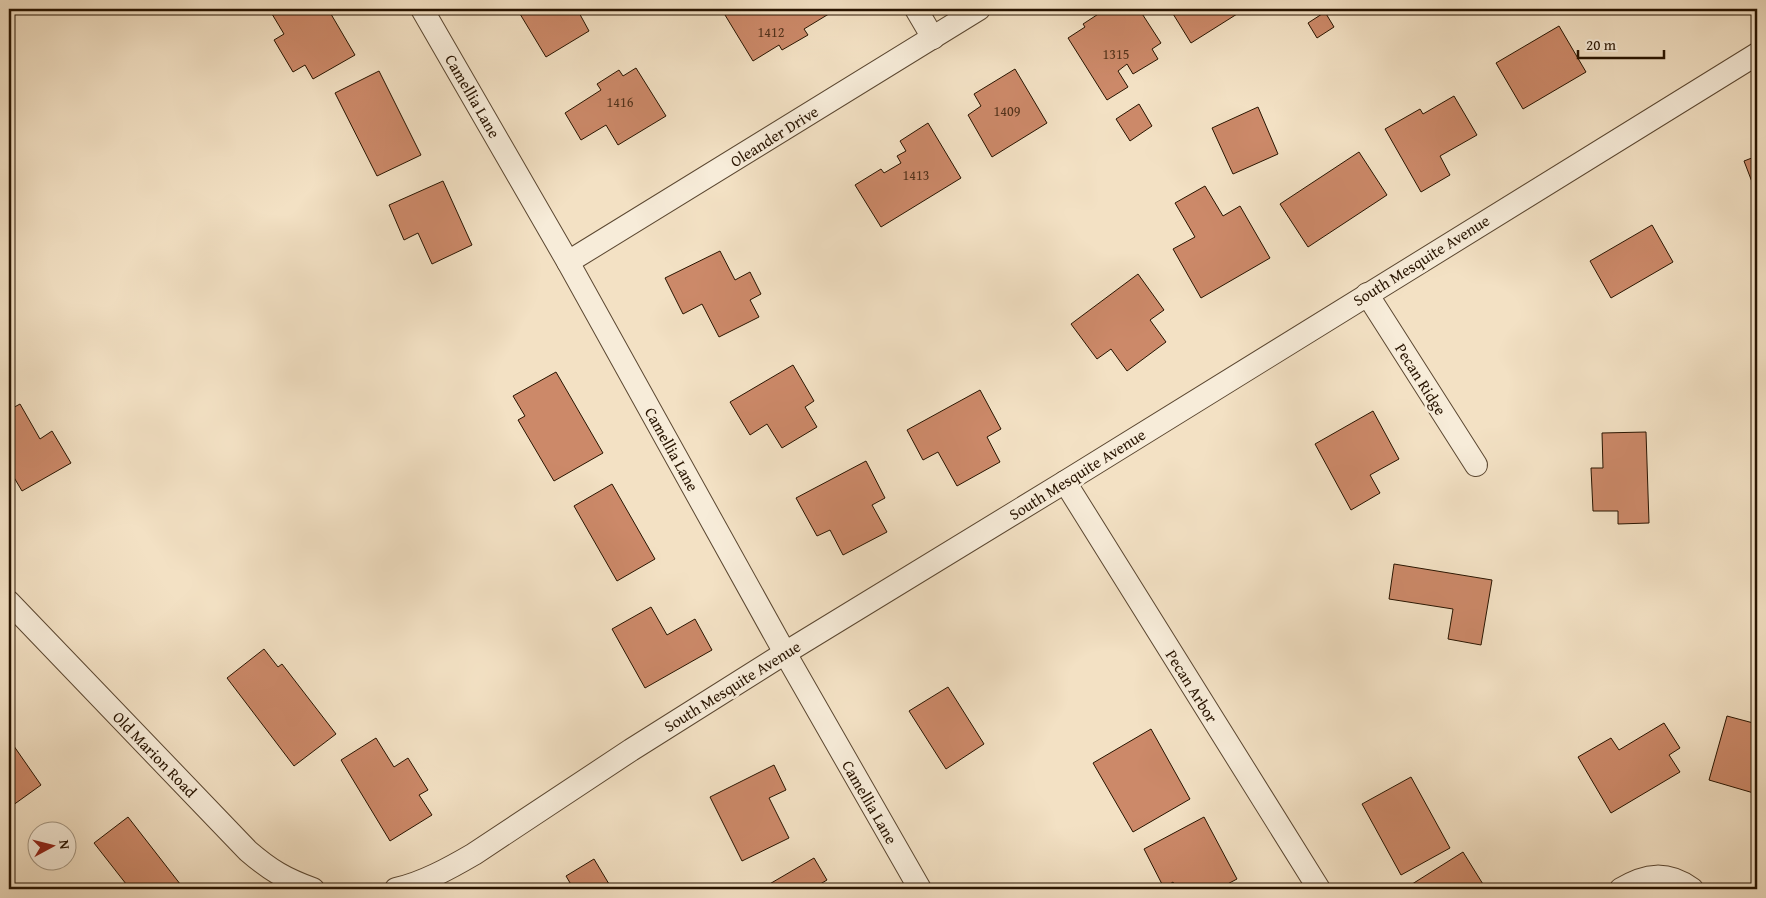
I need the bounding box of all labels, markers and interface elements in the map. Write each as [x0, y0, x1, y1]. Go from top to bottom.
house number: 1412 [758, 22, 784, 42]
scale bar [1578, 28, 1665, 60]
text: 20 m [1586, 34, 1617, 55]
house number: 1315 [1103, 44, 1129, 64]
street label: Camellia Lane [439, 50, 507, 142]
house number: 1416 [607, 92, 634, 112]
street label: Oleander Drive [725, 99, 823, 173]
house number: 1409 [994, 101, 1021, 121]
house number: 1413 [903, 165, 929, 185]
street label: South Mesquite Avenue [1348, 208, 1494, 312]
street label: Pecan Ridge [1389, 338, 1453, 420]
street label: Camellia Lane [639, 402, 705, 496]
street label: South Mesquite Avenue [1004, 422, 1150, 526]
street label: South Mesquite Avenue [659, 634, 805, 738]
street label: Pecan Arbor [1160, 645, 1224, 728]
street label: Old Marion Road [107, 705, 203, 803]
street label: Camellia Lane [836, 756, 904, 848]
north arrow [28, 820, 78, 870]
text: N [54, 839, 75, 851]

